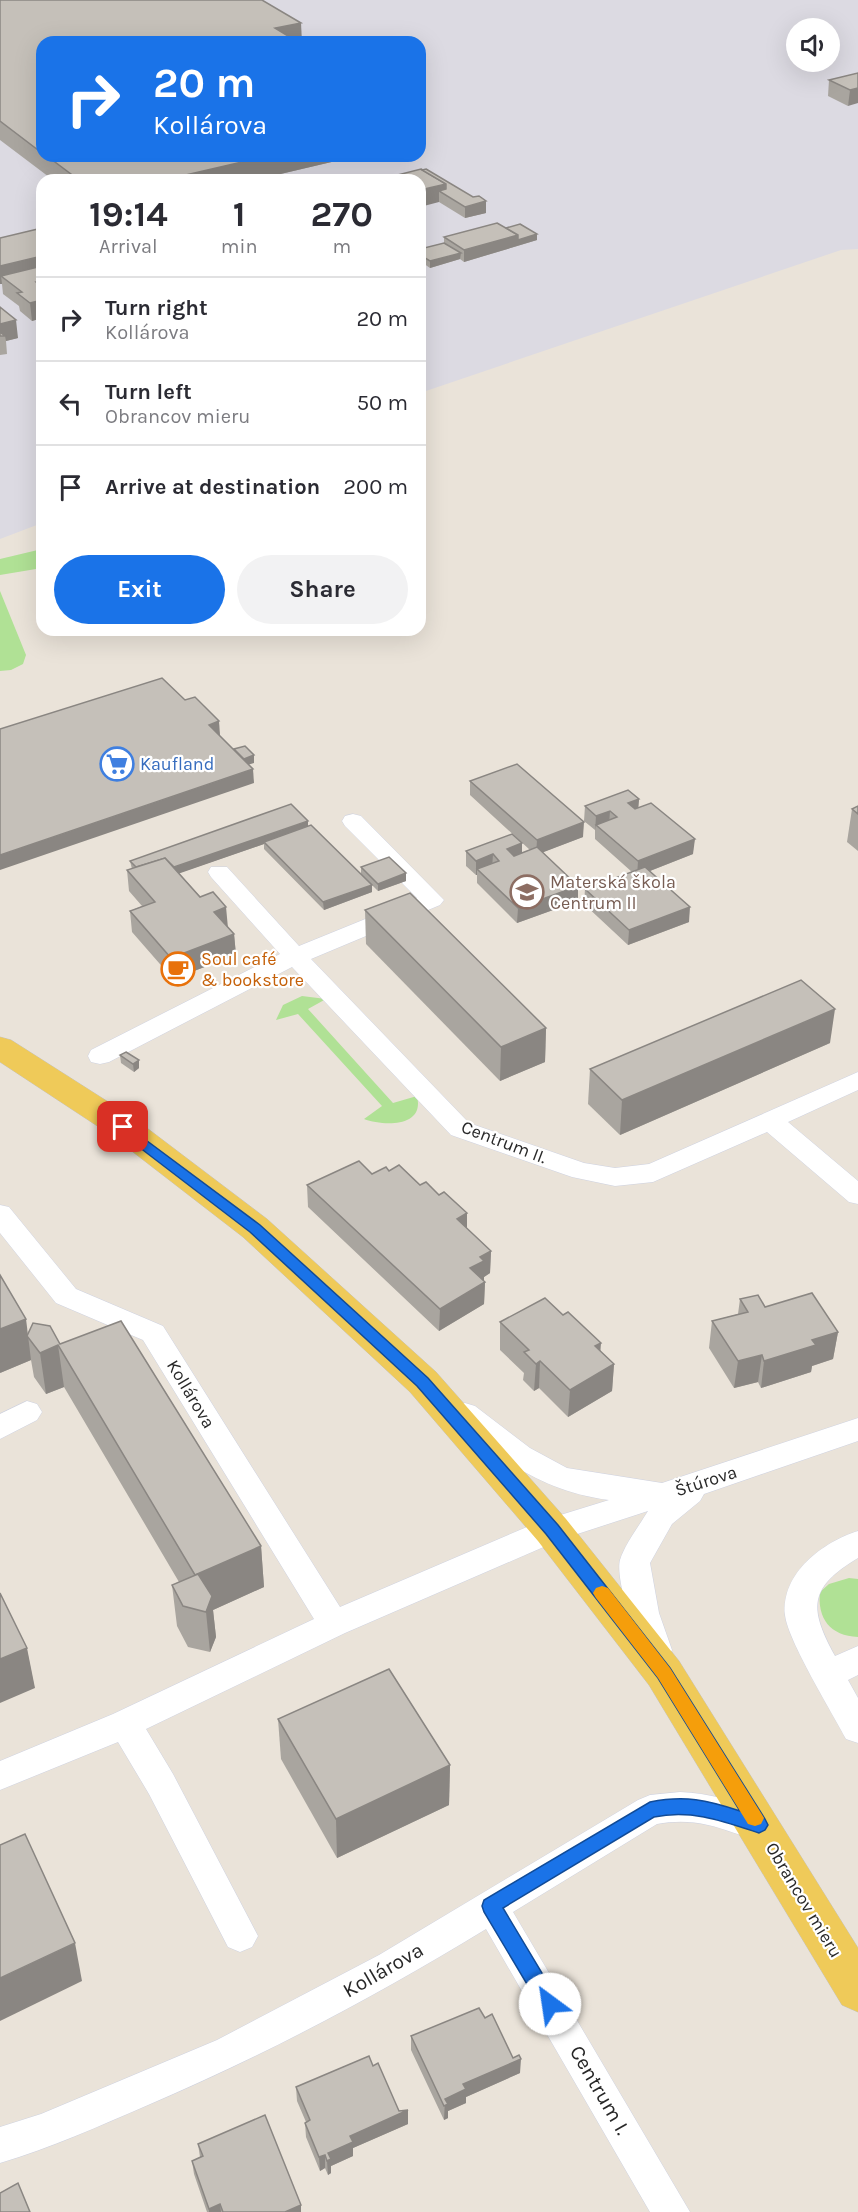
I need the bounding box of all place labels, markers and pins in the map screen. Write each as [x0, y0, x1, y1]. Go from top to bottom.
supermarket icon: Kaufland [99, 746, 135, 782]
place label: Kaufland [140, 753, 214, 775]
place label: Materská škola Centrum II [550, 871, 676, 914]
school or university icon: Materská škola Centrum II [509, 874, 545, 910]
place label: Soul café & bookstore [201, 948, 304, 991]
cafe icon: Soul café & bookstore [160, 951, 196, 987]
pin [97, 1101, 148, 1152]

